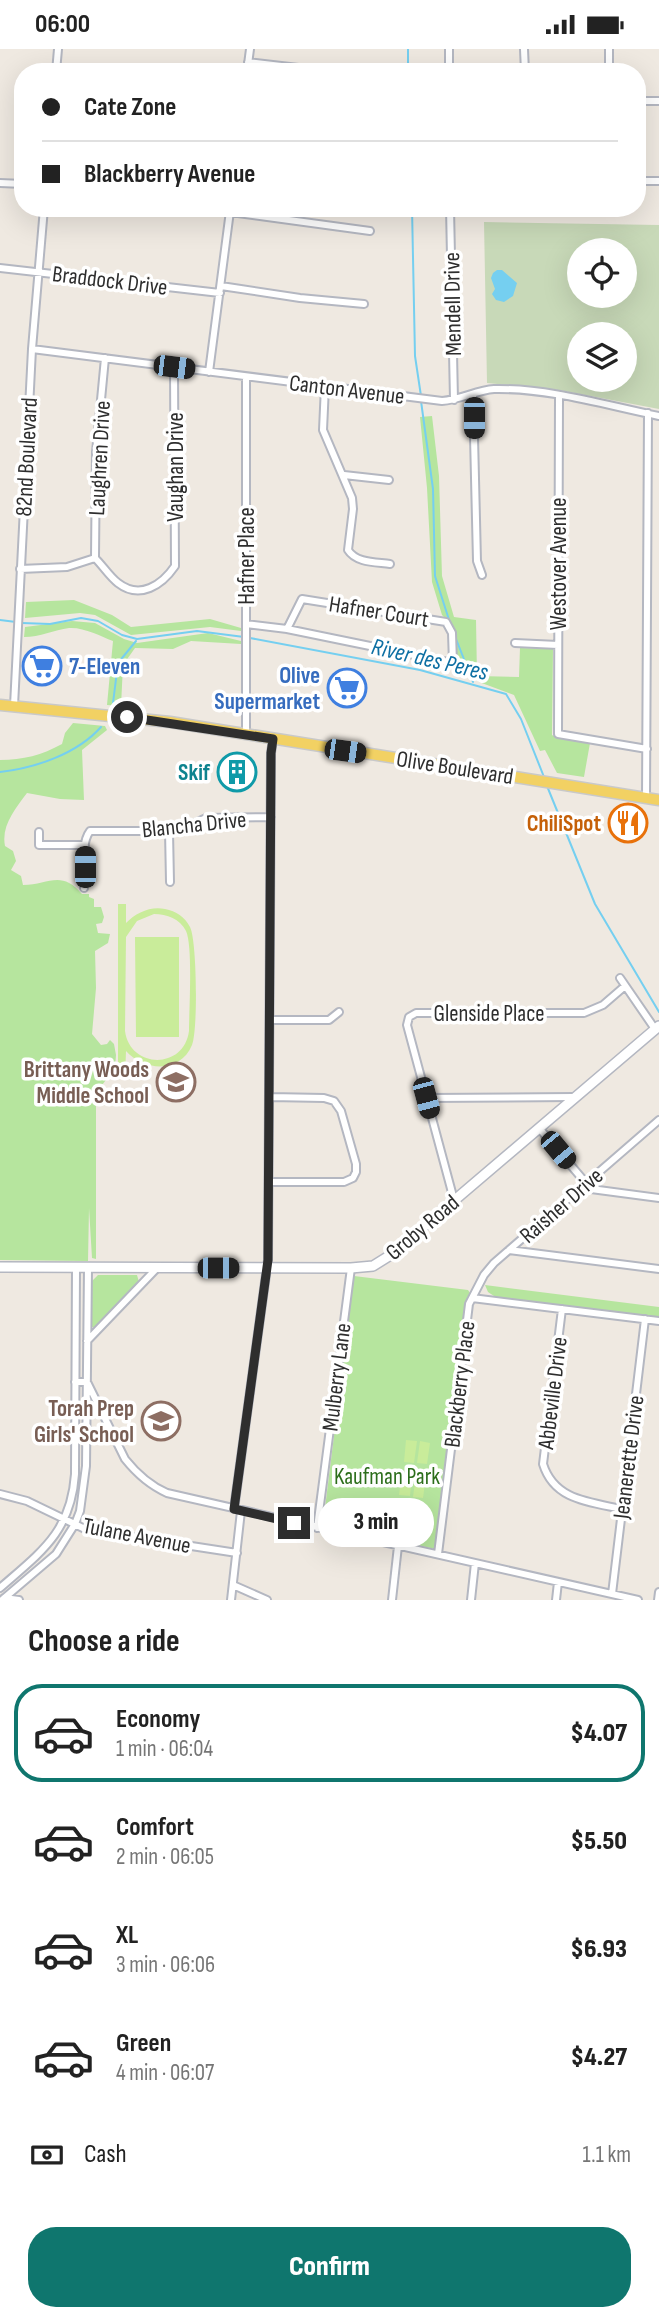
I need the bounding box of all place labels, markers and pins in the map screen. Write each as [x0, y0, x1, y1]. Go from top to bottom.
supermarket icon: 7-Eleven [21, 645, 63, 687]
place label: 7-Eleven [69, 653, 140, 681]
place label: Olive Supermarket [214, 662, 320, 716]
supermarket icon: Olive Supermarket [326, 667, 368, 709]
building icon: Skif [216, 751, 258, 793]
place label: Skif [178, 759, 211, 787]
restaurant icon: ChiliSpot [607, 802, 649, 844]
place label: ChiliSpot [527, 810, 601, 838]
place label: Brittany Woods Middle School [24, 1056, 149, 1110]
school or university icon: Brittany Woods Middle School [155, 1061, 197, 1103]
place label: Torah Prep Girls' School [34, 1395, 134, 1449]
school or university icon: Torah Prep Girls' School [140, 1400, 182, 1442]

